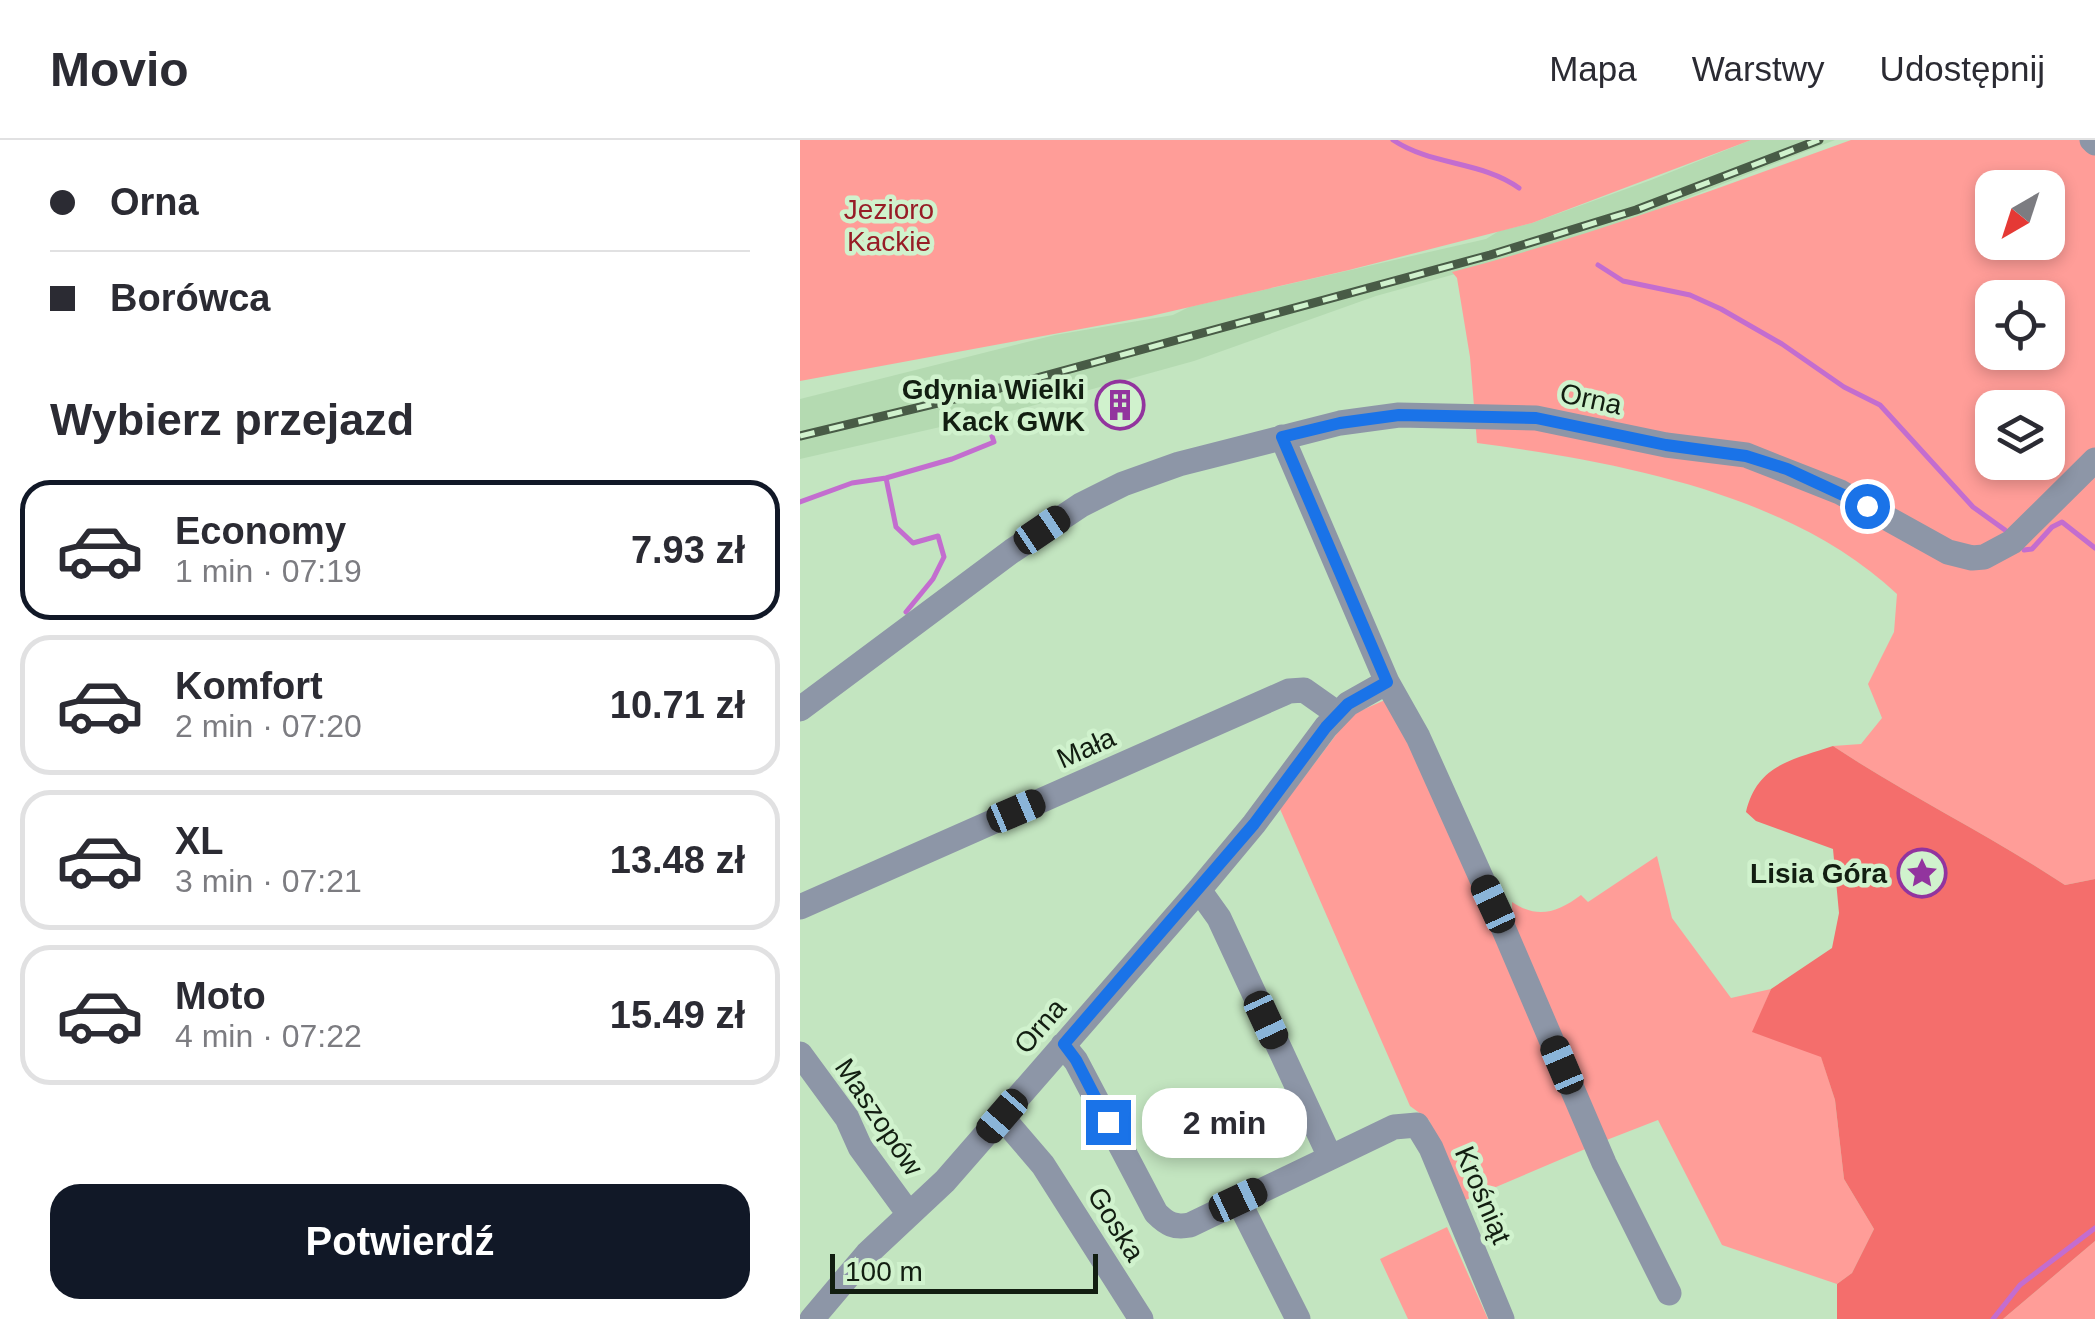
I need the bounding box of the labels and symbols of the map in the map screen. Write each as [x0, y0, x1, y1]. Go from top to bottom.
north arrow [1975, 170, 2065, 260]
park label: Jezioro Kackie [844, 194, 934, 257]
place label: Gdynia Wielki Kack GWK [902, 374, 1085, 437]
street label: Orna [1557, 377, 1625, 421]
building icon: Gdynia Wielki Kack GWK [1094, 379, 1146, 431]
route start [1845, 484, 1890, 529]
car [1009, 501, 1075, 559]
street label: Mała [1052, 721, 1120, 775]
car [983, 785, 1049, 837]
place icon: Lisia Góra [1896, 847, 1948, 899]
place label: Lisia Góra [1750, 858, 1887, 889]
car [1467, 870, 1519, 938]
car [1240, 986, 1292, 1054]
street label: Orna [1008, 992, 1072, 1060]
car [1536, 1032, 1588, 1098]
street label: Maszopów [829, 1053, 930, 1182]
car [971, 1084, 1033, 1148]
callout: 2 min [1143, 1087, 1308, 1157]
route end [1086, 1100, 1131, 1145]
street label: Krośniąt [1449, 1142, 1517, 1249]
car [1204, 1174, 1272, 1226]
street label: Goska [1081, 1181, 1151, 1267]
scale bar [830, 1249, 1098, 1294]

